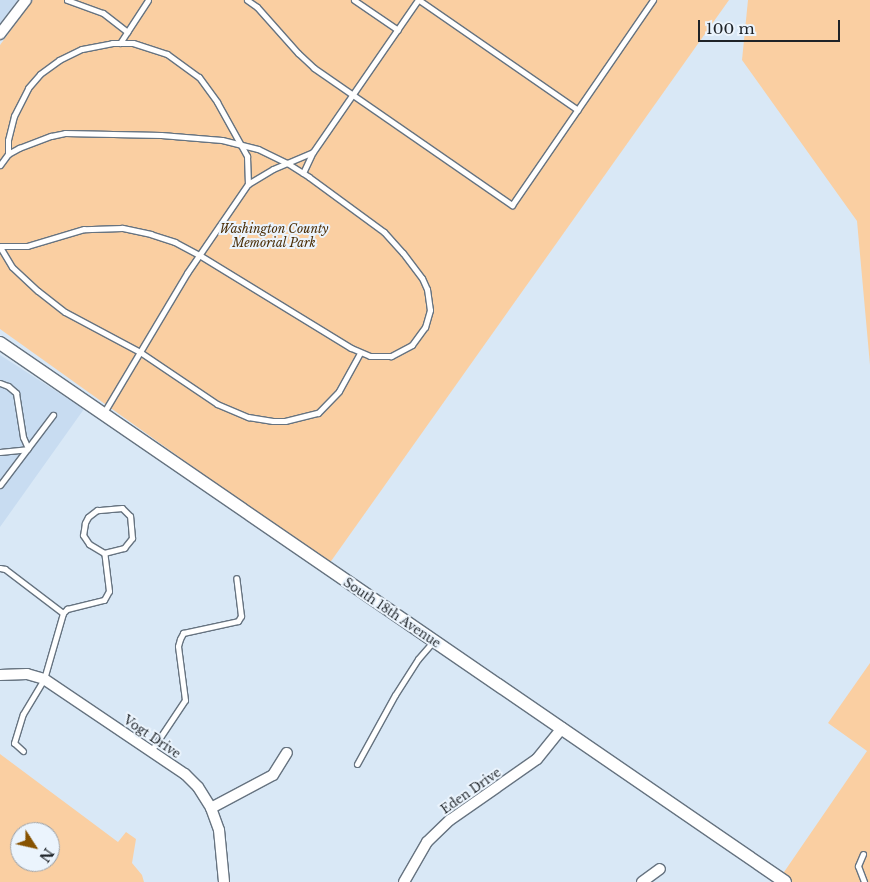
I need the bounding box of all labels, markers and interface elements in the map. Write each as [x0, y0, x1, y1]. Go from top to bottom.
scale bar [700, 10, 842, 42]
text: 100 m [706, 19, 755, 38]
park label: Washington County Memorial Park [219, 222, 329, 250]
street label: South 18th Avenue [341, 575, 443, 651]
street label: Vogt Drive [121, 713, 183, 761]
street label: Eden Drive [438, 765, 504, 817]
north arrow [10, 822, 60, 872]
text: N [35, 844, 58, 866]

